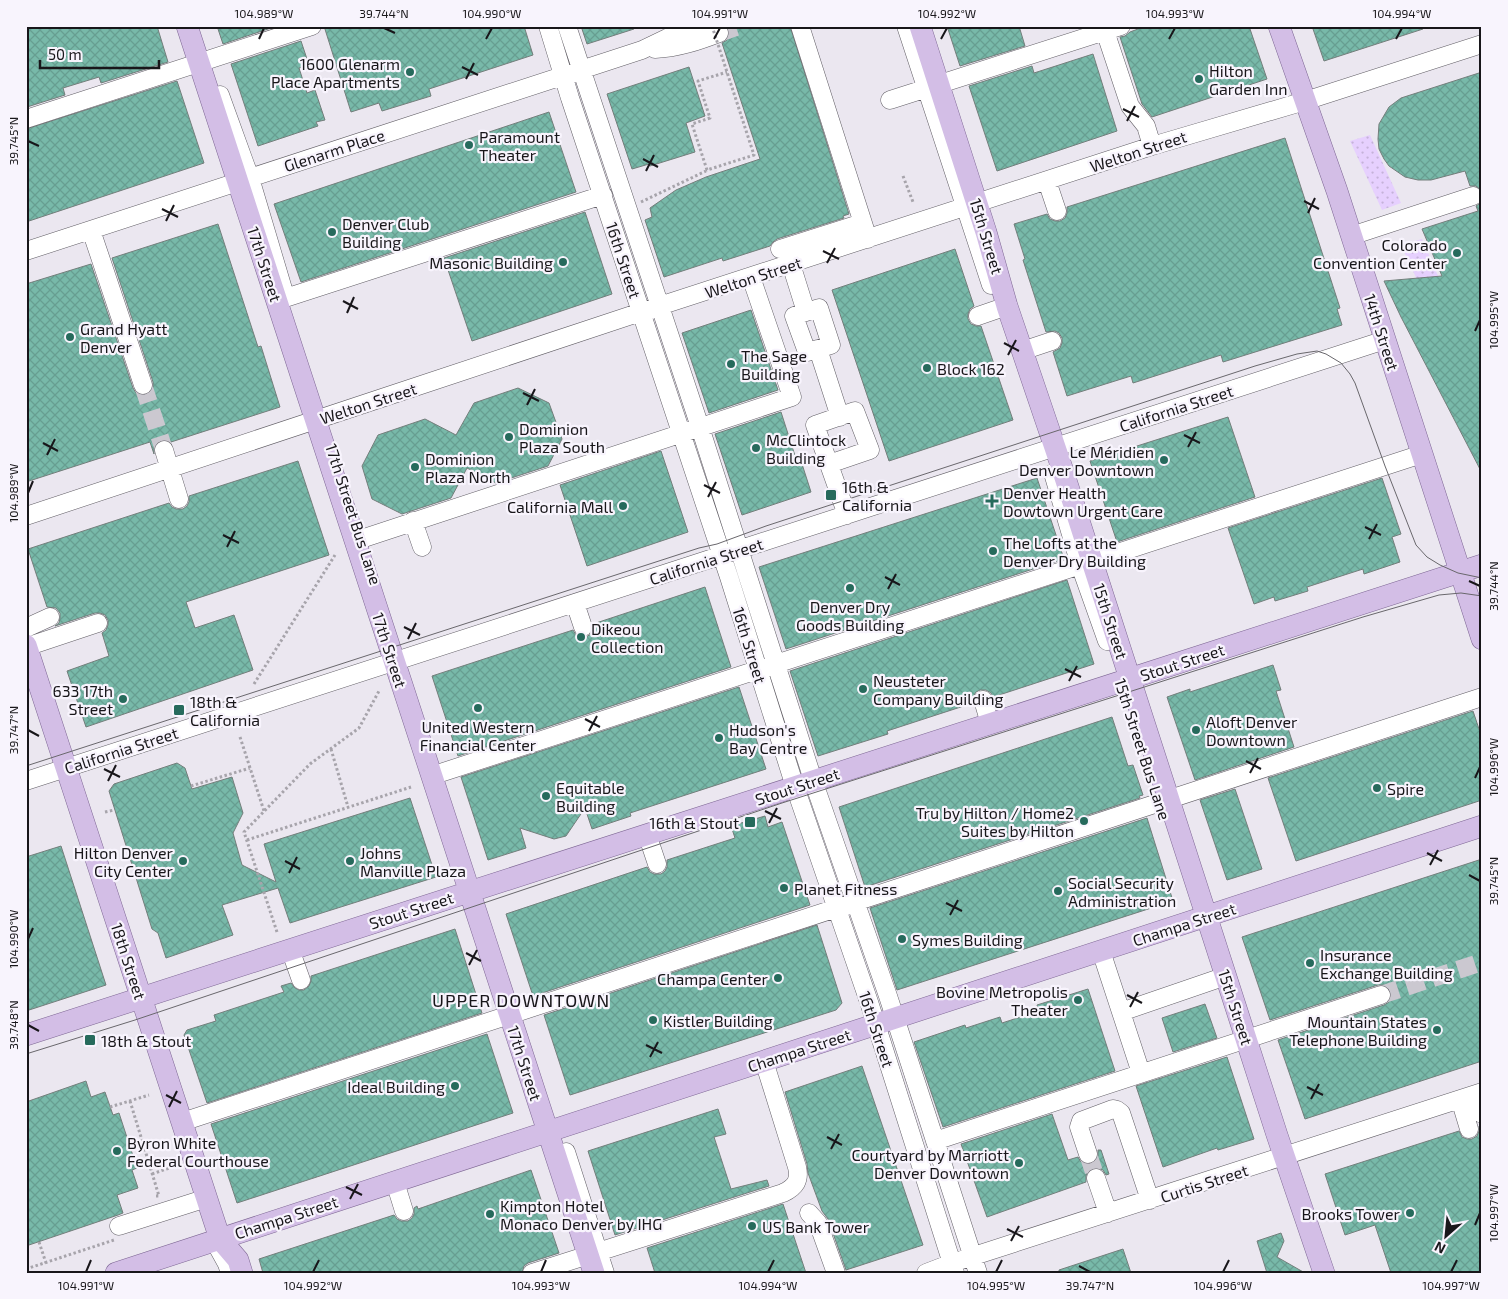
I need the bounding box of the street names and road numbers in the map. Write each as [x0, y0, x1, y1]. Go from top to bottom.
street label: Glenarm Place [281, 125, 387, 175]
street label: Welton Street [1087, 126, 1189, 176]
street label: 15th Street [966, 196, 1008, 276]
street label: 16th Street [603, 220, 645, 300]
street label: 17th Street [244, 224, 286, 304]
street label: Welton Street [702, 252, 804, 302]
street label: 14th Street [1361, 291, 1403, 373]
street label: Welton Street [317, 378, 419, 428]
street label: California Street [1117, 381, 1235, 435]
street label: 17th Street Bus Lane [322, 441, 386, 587]
street label: California Street [647, 534, 765, 588]
street label: 15th Street [1090, 581, 1132, 661]
street label: 16th Street [729, 604, 771, 686]
street label: 17th Street [369, 610, 411, 690]
street label: Stout Street [1138, 639, 1226, 685]
street label: 15th Street Bus Lane [1111, 676, 1175, 822]
street label: California Street [62, 723, 180, 777]
street label: Stout Street [753, 763, 841, 809]
street label: Stout Street [367, 887, 455, 933]
street label: Champa Street [1130, 898, 1238, 950]
street label: 18th Street [108, 920, 150, 1002]
street label: 15th Street [1215, 967, 1257, 1047]
street label: 16th Street [856, 989, 898, 1069]
street label: 17th Street [504, 1023, 546, 1103]
street label: Champa Street [745, 1024, 853, 1076]
street label: Curtis Street [1158, 1160, 1250, 1206]
street label: Champa Street [232, 1191, 340, 1243]

